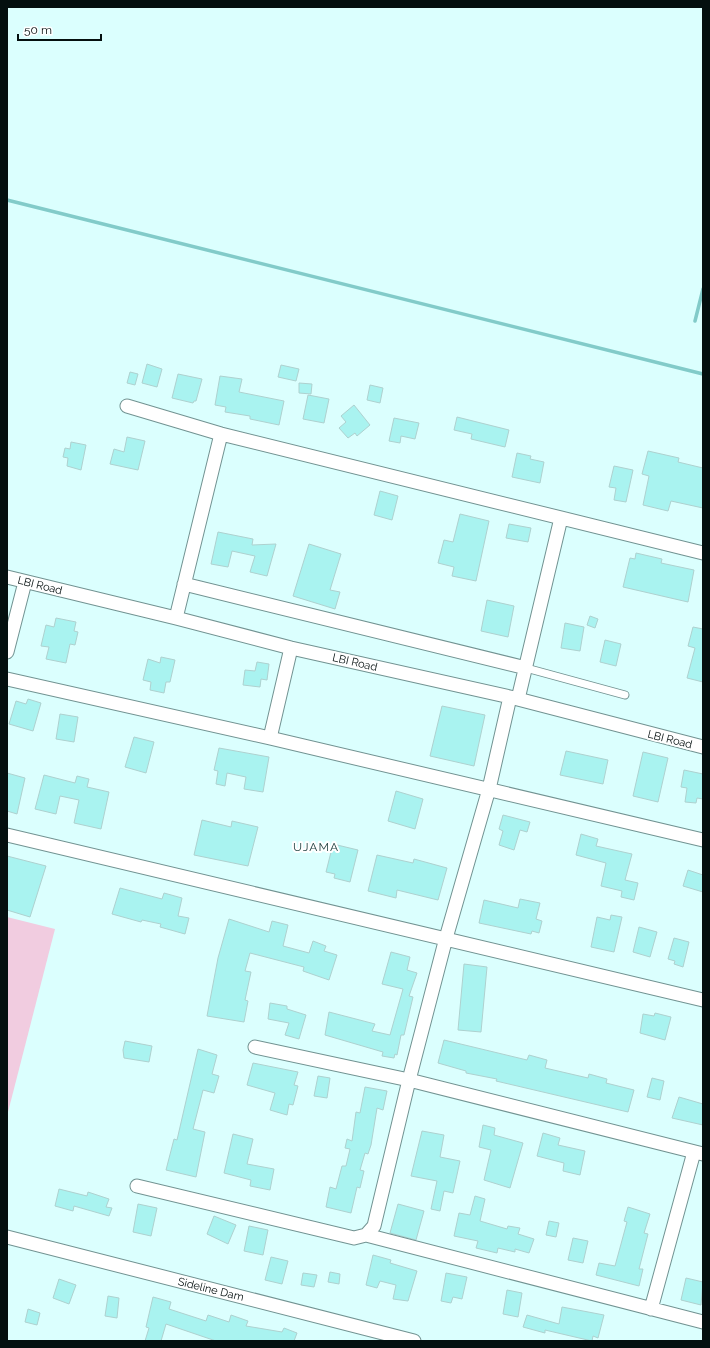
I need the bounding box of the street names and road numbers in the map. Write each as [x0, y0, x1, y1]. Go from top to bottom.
street label: LBI Road [16, 574, 64, 597]
street label: LBI Road [331, 651, 379, 674]
street label: LBI Road [646, 728, 694, 751]
street label: Sideline Dam [177, 1275, 245, 1304]

